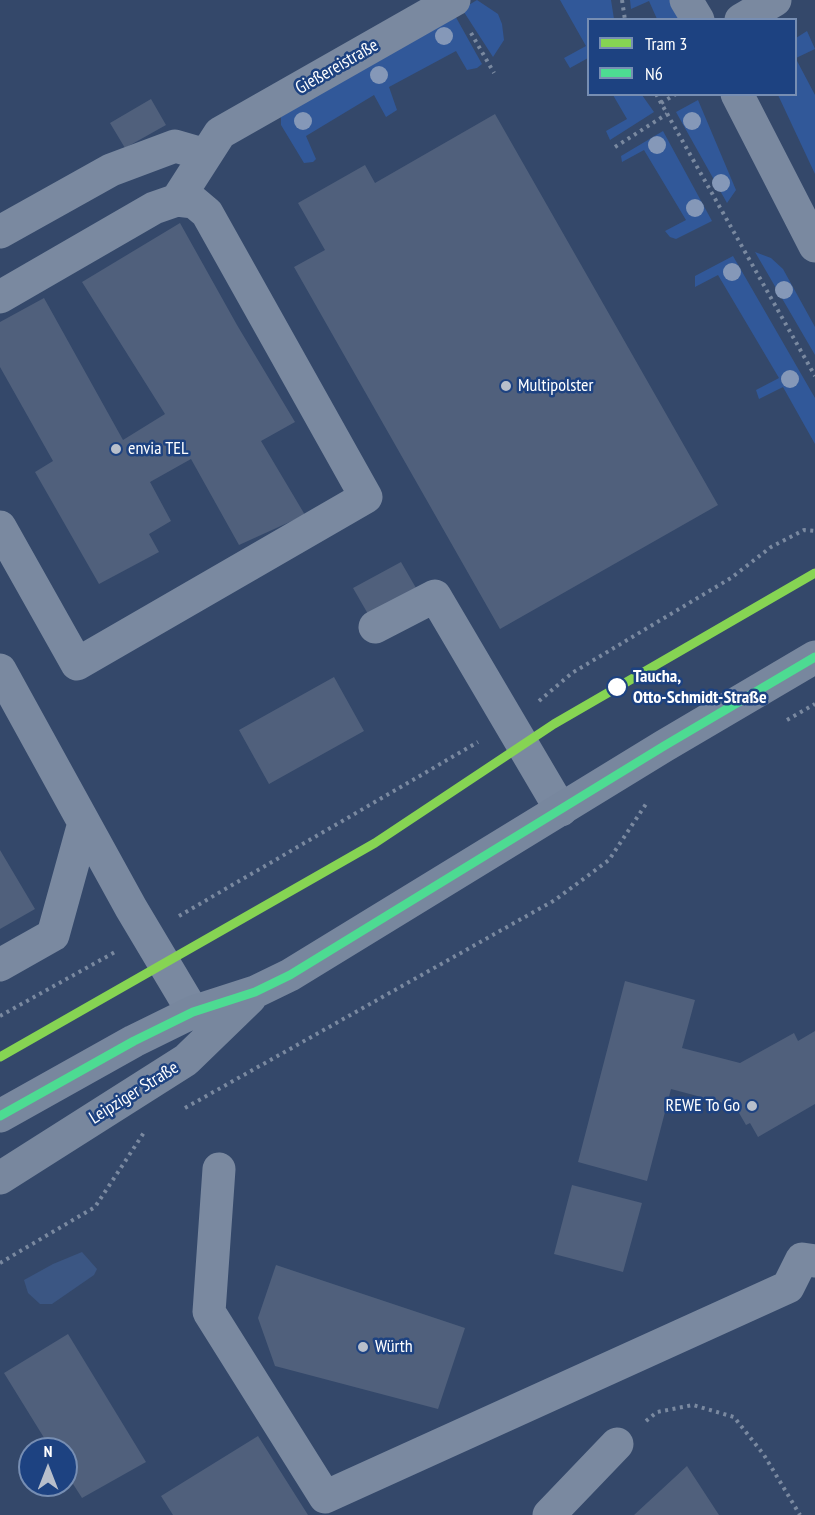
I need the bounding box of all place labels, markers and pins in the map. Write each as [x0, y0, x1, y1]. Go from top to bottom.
place label: Multipolster [518, 375, 593, 397]
marker: Multipolster [499, 379, 513, 393]
place label: envia TEL [128, 438, 188, 460]
marker: envia TEL [109, 442, 123, 456]
place label: Taucha, Otto-Schmidt-Straße [633, 666, 767, 708]
marker: Taucha, Otto-Schmidt-Straße [606, 676, 628, 698]
place label: REWE To Go [666, 1095, 740, 1117]
marker: REWE To Go [745, 1099, 759, 1113]
place label: Würth [375, 1336, 413, 1358]
marker: Würth [356, 1340, 370, 1354]

